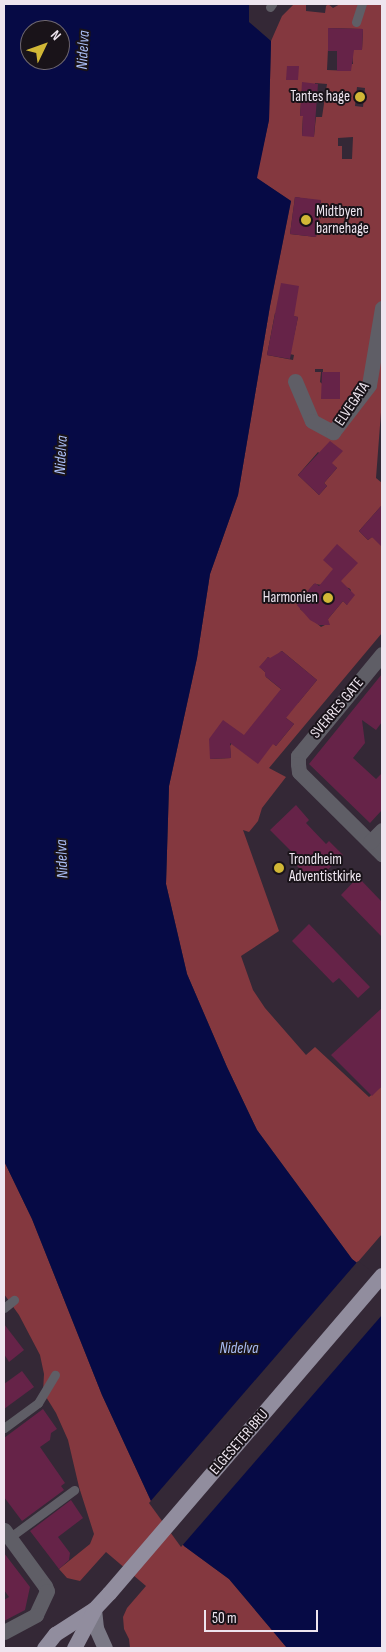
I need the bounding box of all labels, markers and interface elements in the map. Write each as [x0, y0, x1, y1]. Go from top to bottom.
north arrow [20, 20, 70, 70]
text: N [47, 27, 65, 44]
water label: Nidelva [73, 30, 95, 70]
place label: Tantes hage [290, 88, 350, 106]
marker: Tantes hage [354, 91, 366, 103]
place label: Midtbyen barnehage [316, 202, 369, 237]
marker: Midtbyen barnehage [300, 214, 312, 226]
street label: ELVEGATA [331, 379, 373, 429]
water label: Nidelva [51, 435, 73, 475]
place label: Harmonien [263, 589, 318, 607]
marker: Harmonien [322, 592, 334, 604]
street label: SVERRES GATE [306, 674, 368, 742]
water label: Nidelva [53, 839, 73, 879]
place label: Trondheim Adventistkirke [289, 850, 361, 885]
marker: Trondheim Adventistkirke [273, 862, 285, 874]
water label: Nidelva [220, 1339, 258, 1359]
street label: ELGESETER BRU [206, 1406, 272, 1478]
scale bar [206, 1600, 320, 1632]
text: 50 m [212, 1609, 237, 1628]

